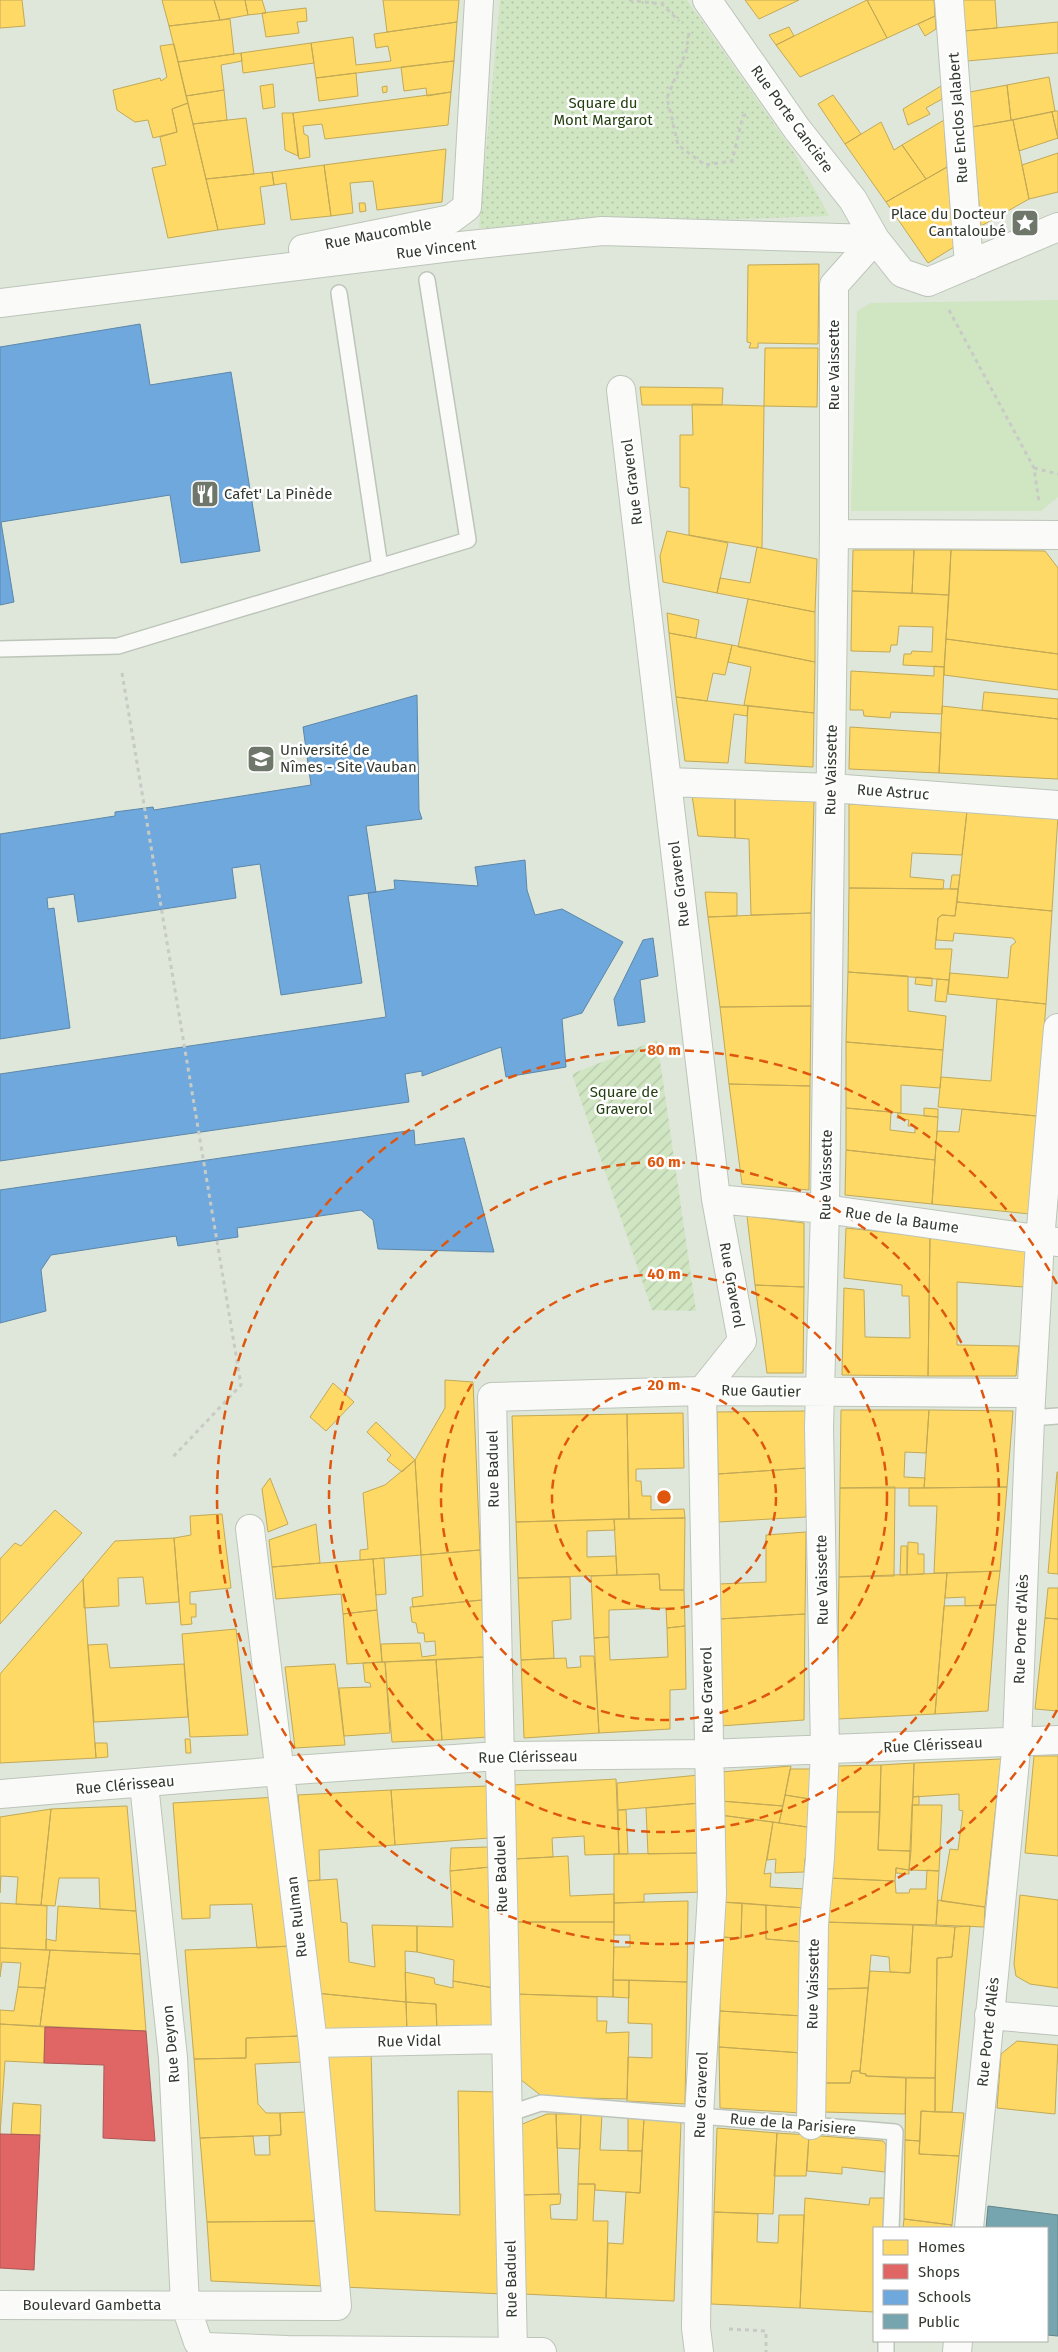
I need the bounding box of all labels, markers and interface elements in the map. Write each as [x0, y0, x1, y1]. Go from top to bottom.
street label: Rue Enclos Jalabert [944, 51, 972, 184]
street label: Rue Porte Cancière [747, 62, 837, 176]
park label: Square du Mont Margarot [553, 94, 653, 129]
place label: Place du Docteur Cantaloubé [891, 205, 1006, 240]
place icon: Place du Docteur Cantaloubé [1010, 208, 1040, 238]
street label: Rue Maucomble [323, 215, 433, 253]
street label: Rue Vincent [395, 235, 478, 263]
street label: Rue Vaissette [825, 320, 843, 410]
street label: Rue Graverol [618, 437, 646, 526]
restaurant icon: Cafet' La Pinède [190, 479, 220, 509]
place label: Cafet' La Pinède [224, 485, 332, 503]
street label: Rue Vaissette [821, 724, 841, 816]
place label: Université de Nîmes - Site Vauban [280, 741, 417, 776]
school or university icon: Université de Nîmes - Site Vauban [246, 744, 276, 774]
street label: Rue Astruc [856, 780, 930, 804]
street label: Rue Graverol [665, 839, 693, 928]
text: 80 m [647, 1041, 681, 1059]
park label: Square de Graverol [590, 1083, 658, 1118]
street label: Rue Vaissette [816, 1129, 836, 1221]
text: 60 m [647, 1153, 681, 1171]
street label: Rue de la Baume [844, 1203, 960, 1237]
street label: Rue Graverol [716, 1241, 748, 1330]
text: 40 m [647, 1265, 681, 1283]
text: 20 m [648, 1376, 680, 1394]
street label: Rue Gautier [721, 1381, 801, 1401]
street label: Rue Baduel [483, 1429, 503, 1508]
centre of rings [655, 1488, 673, 1506]
street label: Rue Vaissette [812, 1534, 832, 1626]
street label: Rue Porte d'Alès [1010, 1574, 1032, 1684]
street label: Rue Graverol [697, 1646, 717, 1733]
street label: Rue Clérisseau [883, 1733, 983, 1757]
street label: Rue Clérisseau [478, 1747, 578, 1767]
street label: Rue Clérisseau [75, 1772, 175, 1798]
street label: Rue Baduel [491, 1834, 511, 1913]
street label: Rue Rulman [283, 1875, 311, 1959]
street label: Rue Vaissette [803, 1938, 823, 2030]
street label: Rue Porte d'Alès [973, 1976, 1003, 2088]
street label: Rue Deyron [159, 2004, 183, 2084]
street label: Rue Vidal [377, 2031, 442, 2051]
street label: Rue Graverol [690, 2051, 712, 2139]
street label: Rue de la Parisiere [729, 2110, 857, 2138]
legend [873, 2227, 1048, 2342]
text: Homes [918, 2238, 965, 2256]
street label: Rue Baduel [501, 2239, 521, 2318]
text: Shops [918, 2263, 960, 2281]
text: Schools [918, 2288, 971, 2306]
street label: Boulevard Gambetta [22, 2296, 162, 2314]
text: Public [918, 2313, 960, 2331]

